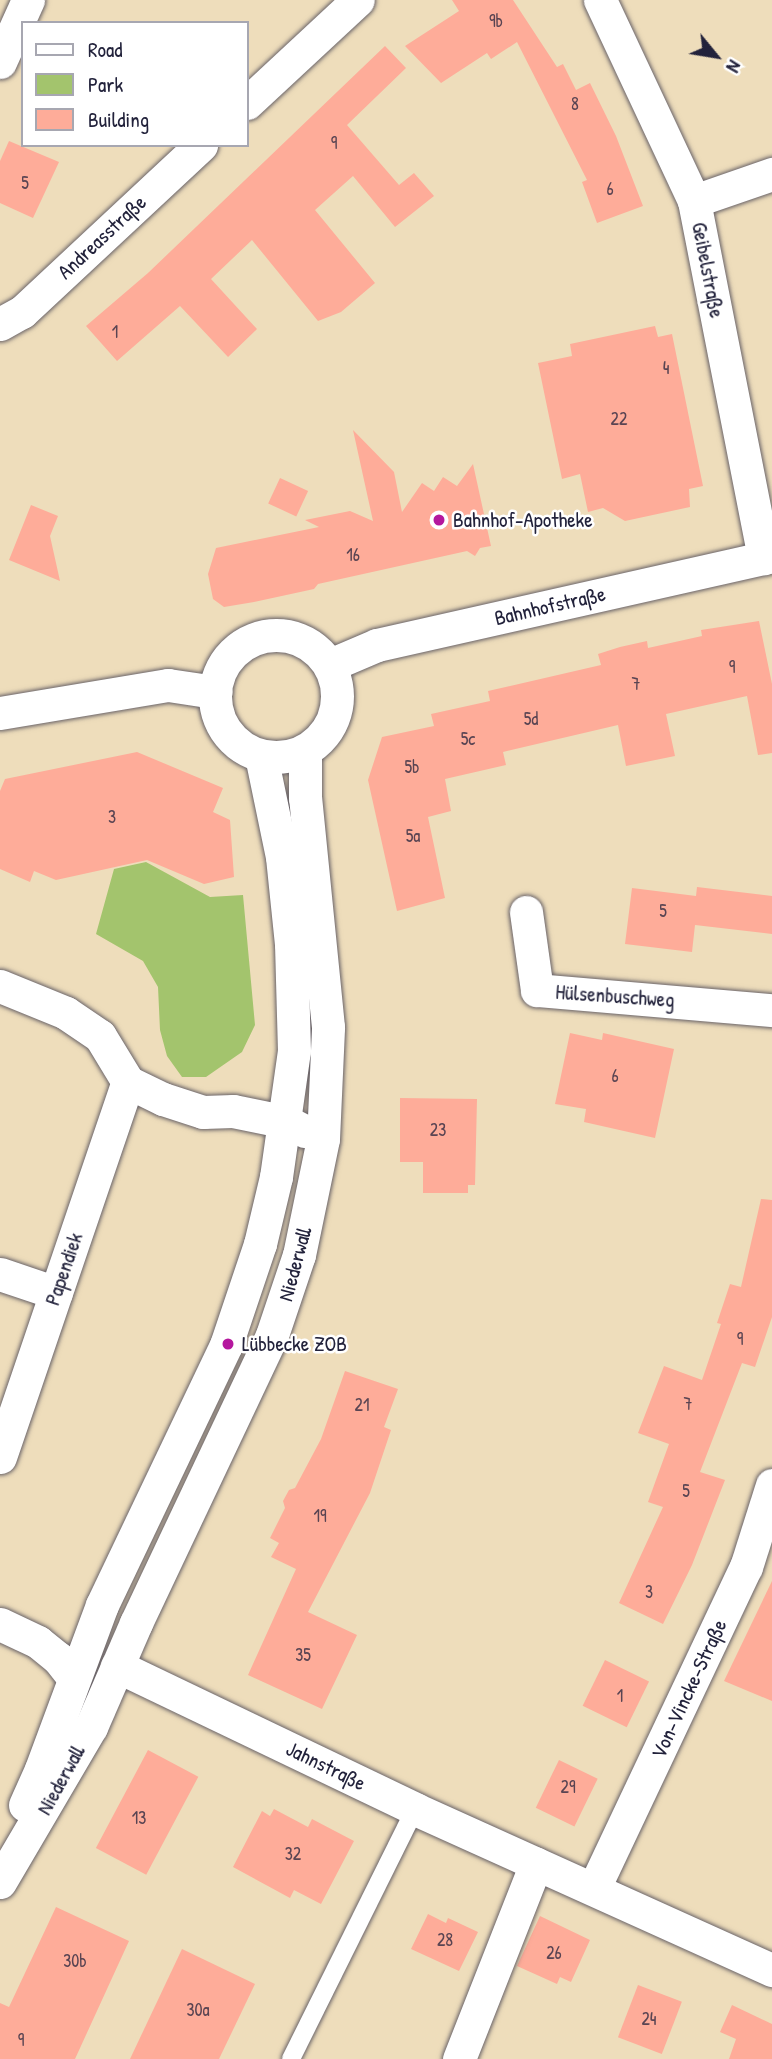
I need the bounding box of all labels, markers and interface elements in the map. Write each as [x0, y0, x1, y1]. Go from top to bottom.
house number: 9b [489, 10, 503, 32]
legend [21, 21, 248, 147]
north arrow [681, 21, 751, 91]
text: Road [88, 35, 122, 64]
text: N [720, 56, 748, 77]
text: Park [88, 70, 123, 99]
house number: 8 [571, 93, 579, 115]
text: Building [88, 105, 149, 134]
house number: 9 [331, 132, 337, 154]
house number: 5 [21, 172, 29, 194]
house number: 6 [606, 178, 614, 200]
street label: Andreasstraße [53, 190, 151, 284]
street label: Geibelstraße [686, 220, 730, 320]
house number: 1 [112, 321, 118, 343]
house number: 4 [663, 357, 669, 379]
house number: 22 [611, 408, 627, 430]
place label: Bahnhof-Apotheke [453, 507, 593, 533]
marker: Bahnhof-Apotheke [431, 512, 447, 528]
house number: 16 [346, 544, 360, 566]
street label: Bahnhofstraße [492, 581, 608, 631]
house number: 9 [729, 656, 735, 678]
house number: 7 [632, 673, 640, 695]
house number: 5d [524, 708, 538, 730]
house number: 5c [461, 728, 475, 750]
house number: 5b [404, 756, 420, 778]
house number: 3 [108, 806, 116, 828]
house number: 5a [406, 825, 420, 847]
house number: 5 [659, 900, 667, 922]
street label: Hülsenbuschweg [555, 979, 675, 1013]
house number: 6 [611, 1065, 619, 1087]
house number: 23 [430, 1119, 446, 1141]
street label: Niederwall [273, 1224, 317, 1304]
street label: Papendiek [40, 1229, 88, 1309]
house number: 9 [737, 1328, 743, 1350]
place label: Lübbecke ZOB [242, 1331, 347, 1357]
marker: Lübbecke ZOB [220, 1336, 236, 1352]
house number: 7 [684, 1393, 692, 1415]
house number: 21 [355, 1394, 369, 1416]
house number: 5 [682, 1480, 690, 1502]
house number: 19 [313, 1505, 327, 1527]
house number: 3 [645, 1581, 653, 1603]
street label: Von-Vincke-Straße [646, 1615, 732, 1763]
house number: 35 [295, 1644, 311, 1666]
house number: 1 [617, 1685, 623, 1707]
street label: Jahnstraße [282, 1736, 370, 1796]
street label: Niederwall [32, 1741, 90, 1819]
house number: 29 [560, 1776, 576, 1798]
house number: 13 [132, 1807, 146, 1829]
house number: 32 [285, 1843, 301, 1865]
house number: 28 [437, 1929, 453, 1951]
house number: 26 [546, 1942, 562, 1964]
house number: 30b [63, 1950, 87, 1972]
house number: 30a [186, 1999, 210, 2021]
house number: 24 [641, 2008, 657, 2030]
house number: 9 [18, 2029, 24, 2051]

